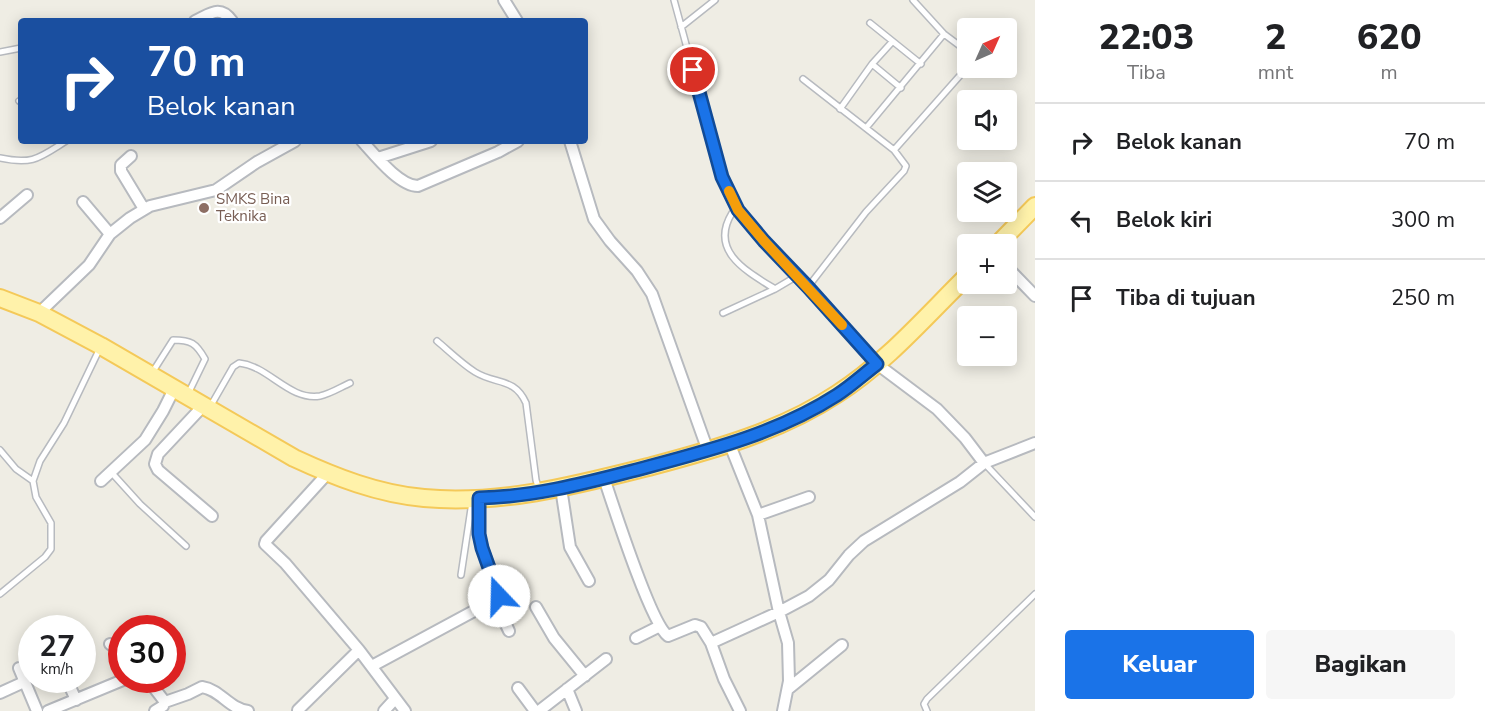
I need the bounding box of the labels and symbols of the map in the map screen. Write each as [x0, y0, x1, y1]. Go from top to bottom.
north arrow [957, 18, 1017, 78]
pin [667, 44, 718, 95]
place label: SMKS Bina Teknika [216, 189, 290, 226]
marker: SMKS Bina Teknika [197, 201, 211, 215]
position arrow [467, 564, 531, 628]
speed limit sign: 30 [108, 615, 186, 693]

